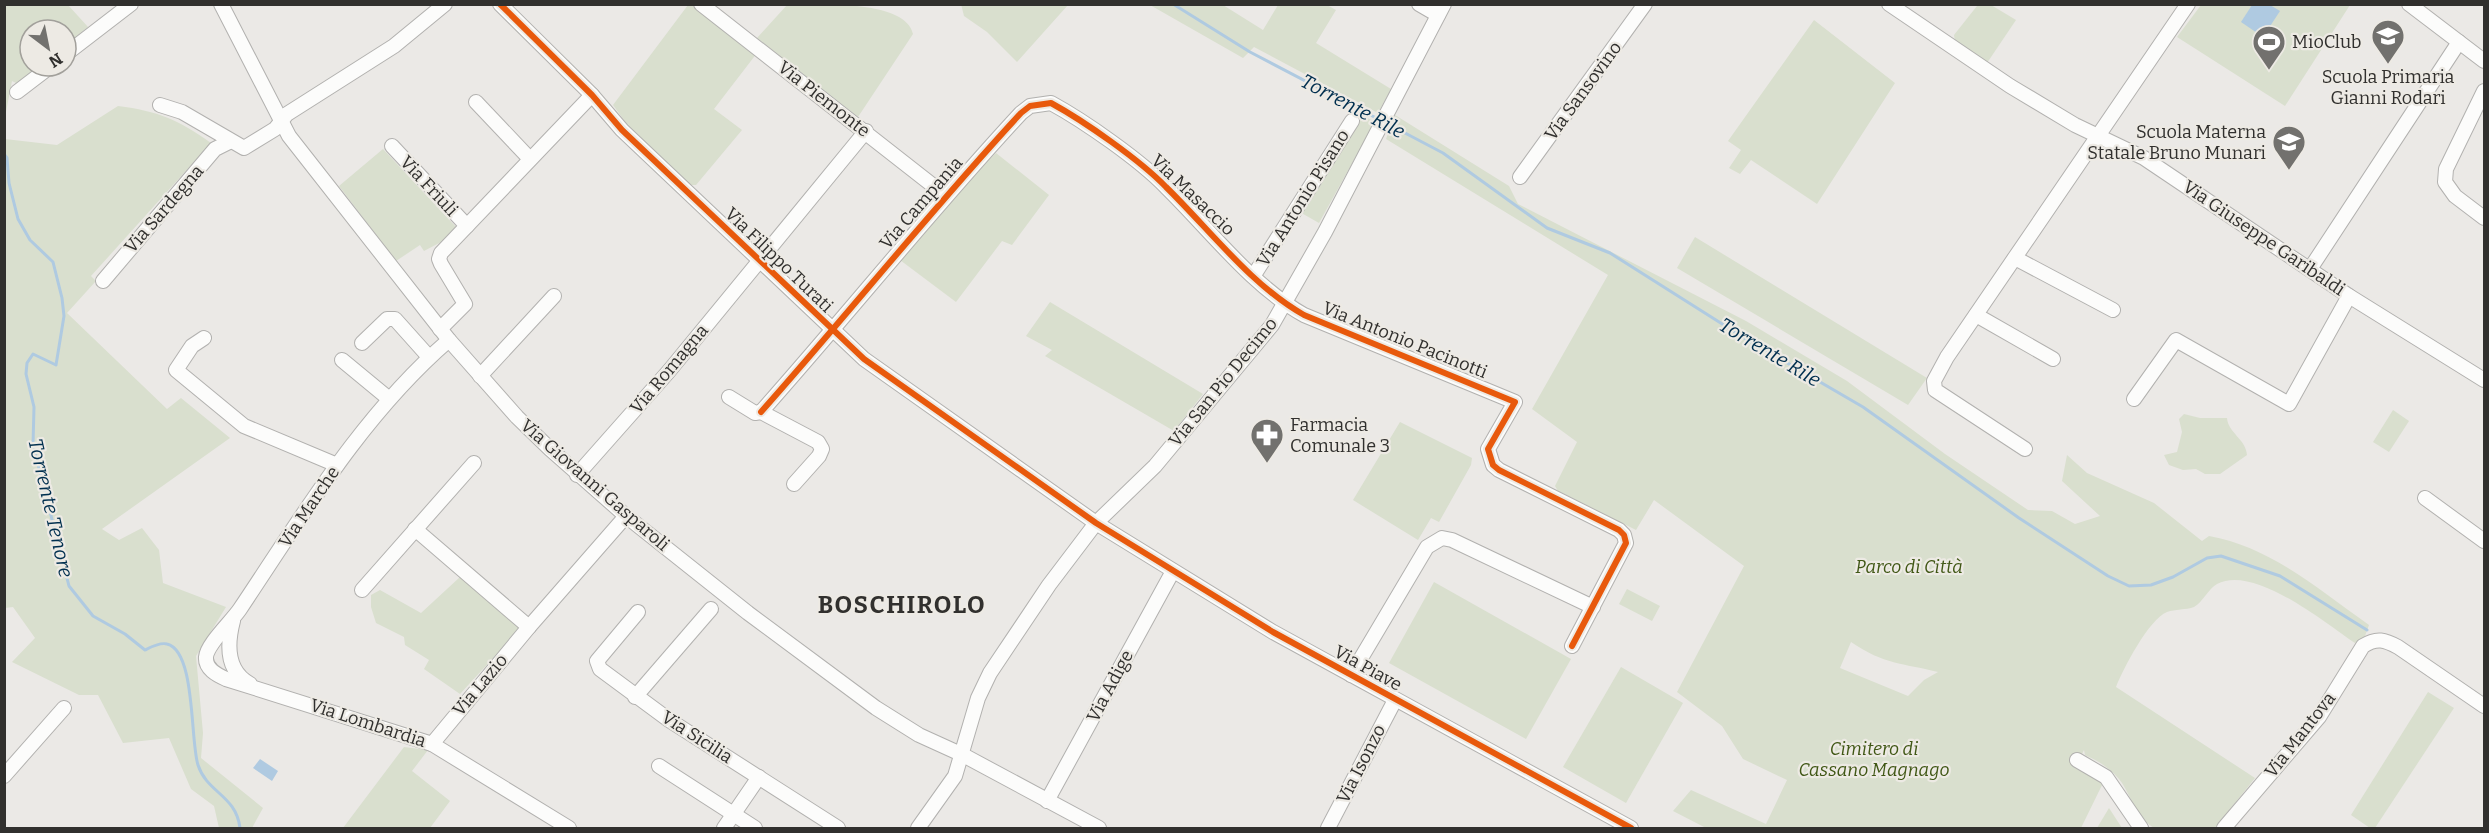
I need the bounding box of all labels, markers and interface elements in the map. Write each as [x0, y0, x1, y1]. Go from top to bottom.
north arrow [18, 18, 78, 78]
school or university icon: Scuola Primaria Gianni Rodari [2370, 18, 2406, 65]
sports icon: MioClub [2251, 24, 2287, 71]
place label: MioClub [2292, 31, 2362, 53]
street label: Via Sansovino [1540, 37, 1626, 145]
text: N [45, 49, 66, 72]
street label: Via Piemonte [773, 56, 875, 142]
place label: Scuola Primaria Gianni Rodari [2322, 66, 2455, 109]
water label: Torrente Rile [1297, 69, 1409, 143]
place label: Scuola Materna Statale Bruno Munari [2087, 121, 2266, 164]
school or university icon: Scuola Materna Statale Bruno Munari [2271, 124, 2307, 171]
street label: Via Antonio Pisano [1252, 125, 1354, 271]
street label: Via Masaccio [1147, 150, 1239, 240]
street label: Via Friuli [395, 151, 463, 221]
street label: Via Campania [875, 152, 967, 254]
street label: Via Sardegna [120, 160, 208, 258]
street label: Via Giuseppe Garibaldi [2179, 176, 2349, 300]
street label: Via Filippo Turati [720, 203, 838, 317]
street label: Via Antonio Pacinotti [1319, 297, 1491, 383]
water label: Torrente Rile [1715, 312, 1825, 392]
street label: Via San Pio Decimo [1164, 313, 1282, 451]
street label: Via Romagna [625, 320, 713, 418]
street label: Via Giovanni Gasparoli [516, 414, 674, 556]
place label: Farmacia Comunale 3 [1290, 414, 1390, 457]
pharmacy icon: Farmacia Comunale 3 [1249, 417, 1285, 464]
water label: Torrente Tenore [23, 436, 79, 580]
street label: Via Marche [274, 462, 344, 552]
park label: Parco di Città [1855, 556, 1963, 578]
district label: BOSCHIROLO [818, 591, 986, 619]
street label: Via Piave [1330, 640, 1406, 696]
street label: Via Adige [1082, 646, 1138, 726]
street label: Via Lazio [448, 650, 512, 720]
street label: Via Mantova [2260, 688, 2340, 782]
street label: Via Lombardia [307, 694, 429, 752]
street label: Via Sicilia [657, 706, 737, 768]
street label: Via Isonzo [1332, 721, 1390, 807]
park label: Cimitero di Cassano Magnago [1799, 738, 1949, 781]

